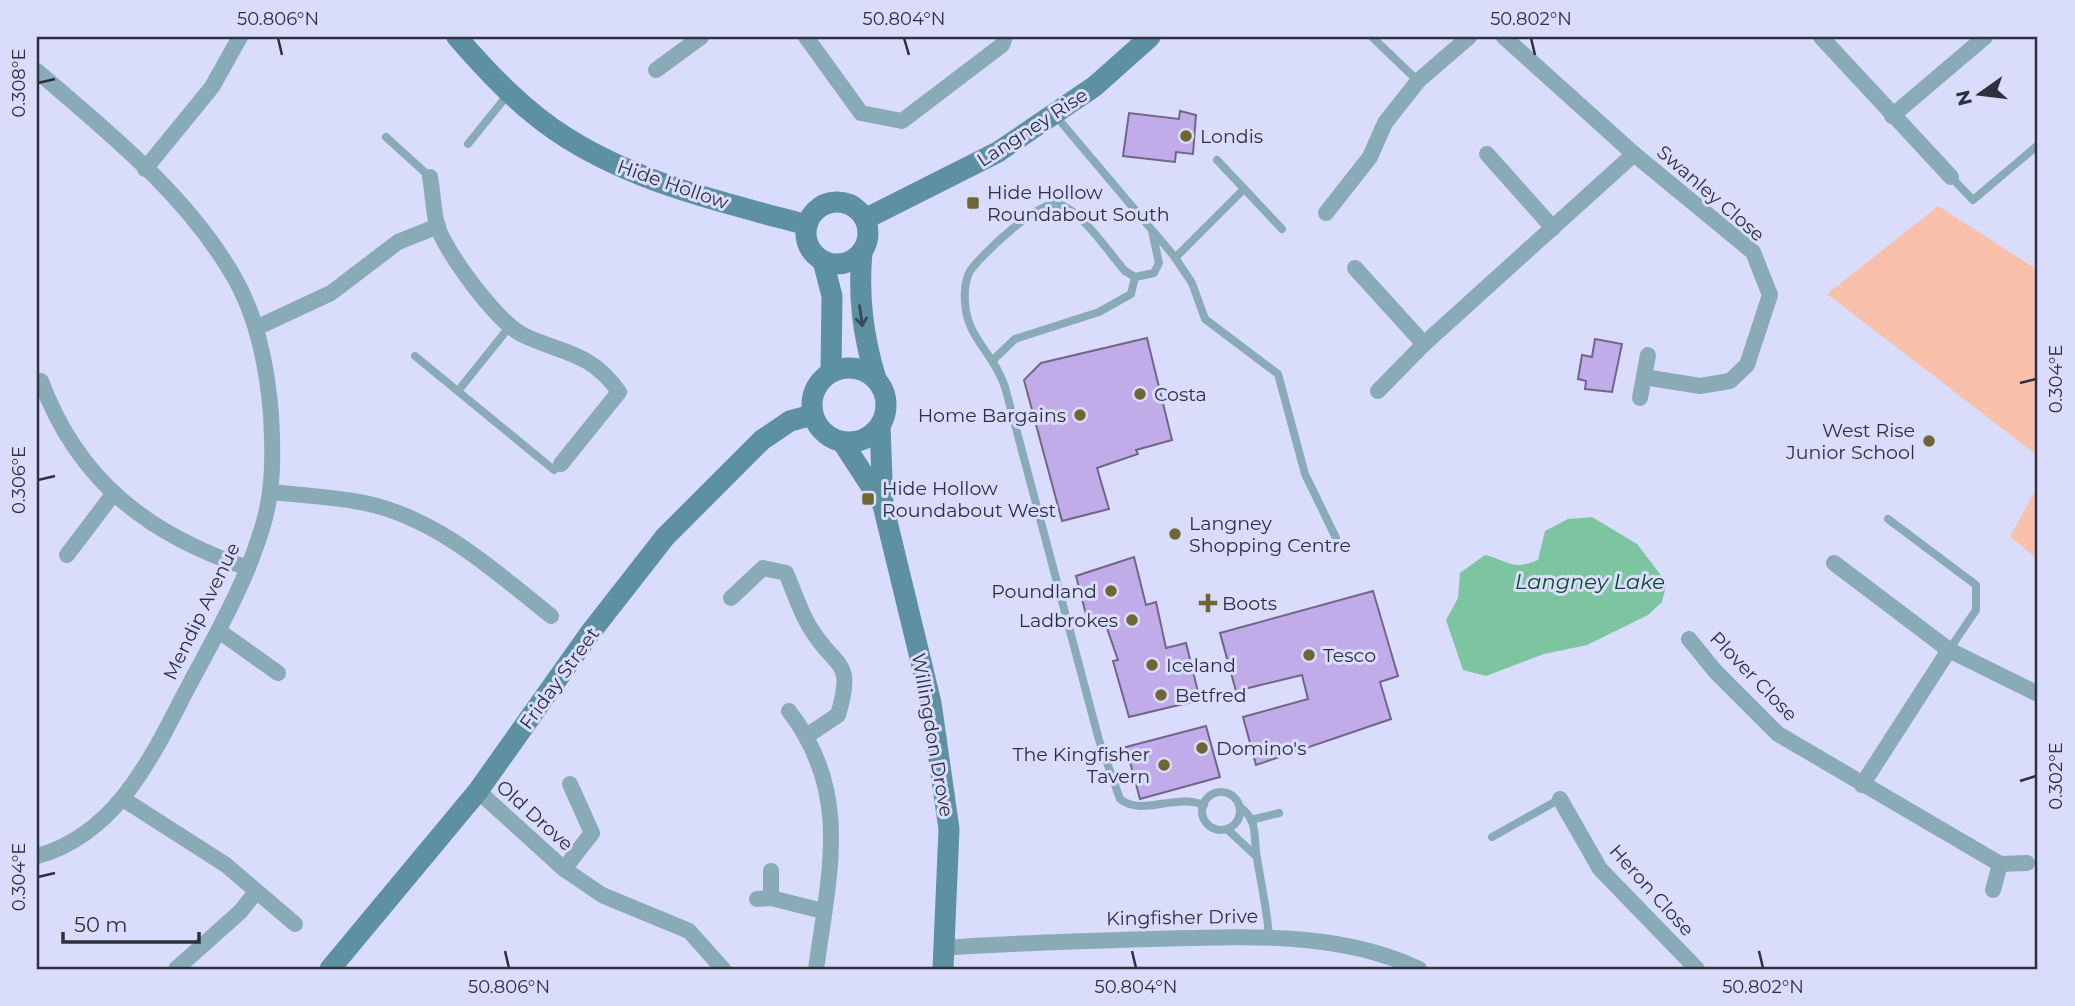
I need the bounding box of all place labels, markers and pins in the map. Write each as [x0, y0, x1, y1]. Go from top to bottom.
place label: Londis [1200, 125, 1263, 148]
marker: Londis [1178, 128, 1194, 144]
place label: Hide Hollow Roundabout South [987, 181, 1170, 226]
marker: Hide Hollow Roundabout South [965, 195, 981, 211]
place label: Costa [1154, 383, 1207, 406]
marker: Costa [1132, 386, 1148, 402]
place label: Home Bargains [918, 404, 1066, 427]
marker: Home Bargains [1072, 407, 1088, 423]
place label: West Rise Junior School [1785, 419, 1915, 464]
marker: West Rise Junior School [1921, 433, 1937, 449]
place label: Hide Hollow Roundabout West [882, 477, 1056, 522]
marker: Hide Hollow Roundabout West [860, 491, 876, 507]
place label: Langney Shopping Centre [1189, 512, 1351, 557]
marker: Langney Shopping Centre [1167, 526, 1183, 542]
place label: Poundland [991, 580, 1097, 603]
marker: Poundland [1103, 583, 1119, 599]
place label: Boots [1222, 592, 1277, 615]
marker: Boots [1200, 595, 1216, 611]
place label: Ladbrokes [1019, 609, 1118, 632]
marker: Ladbrokes [1124, 612, 1140, 628]
place label: Tesco [1323, 644, 1376, 667]
marker: Tesco [1301, 647, 1317, 663]
place label: Iceland [1166, 654, 1236, 677]
marker: Iceland [1144, 657, 1160, 673]
place label: Betfred [1175, 684, 1247, 707]
marker: Betfred [1153, 687, 1169, 703]
place label: Domino's [1216, 737, 1306, 760]
marker: Domino's [1194, 740, 1210, 756]
place label: The Kingfisher Tavern [1013, 743, 1150, 788]
marker: The Kingfisher Tavern [1156, 757, 1172, 773]

